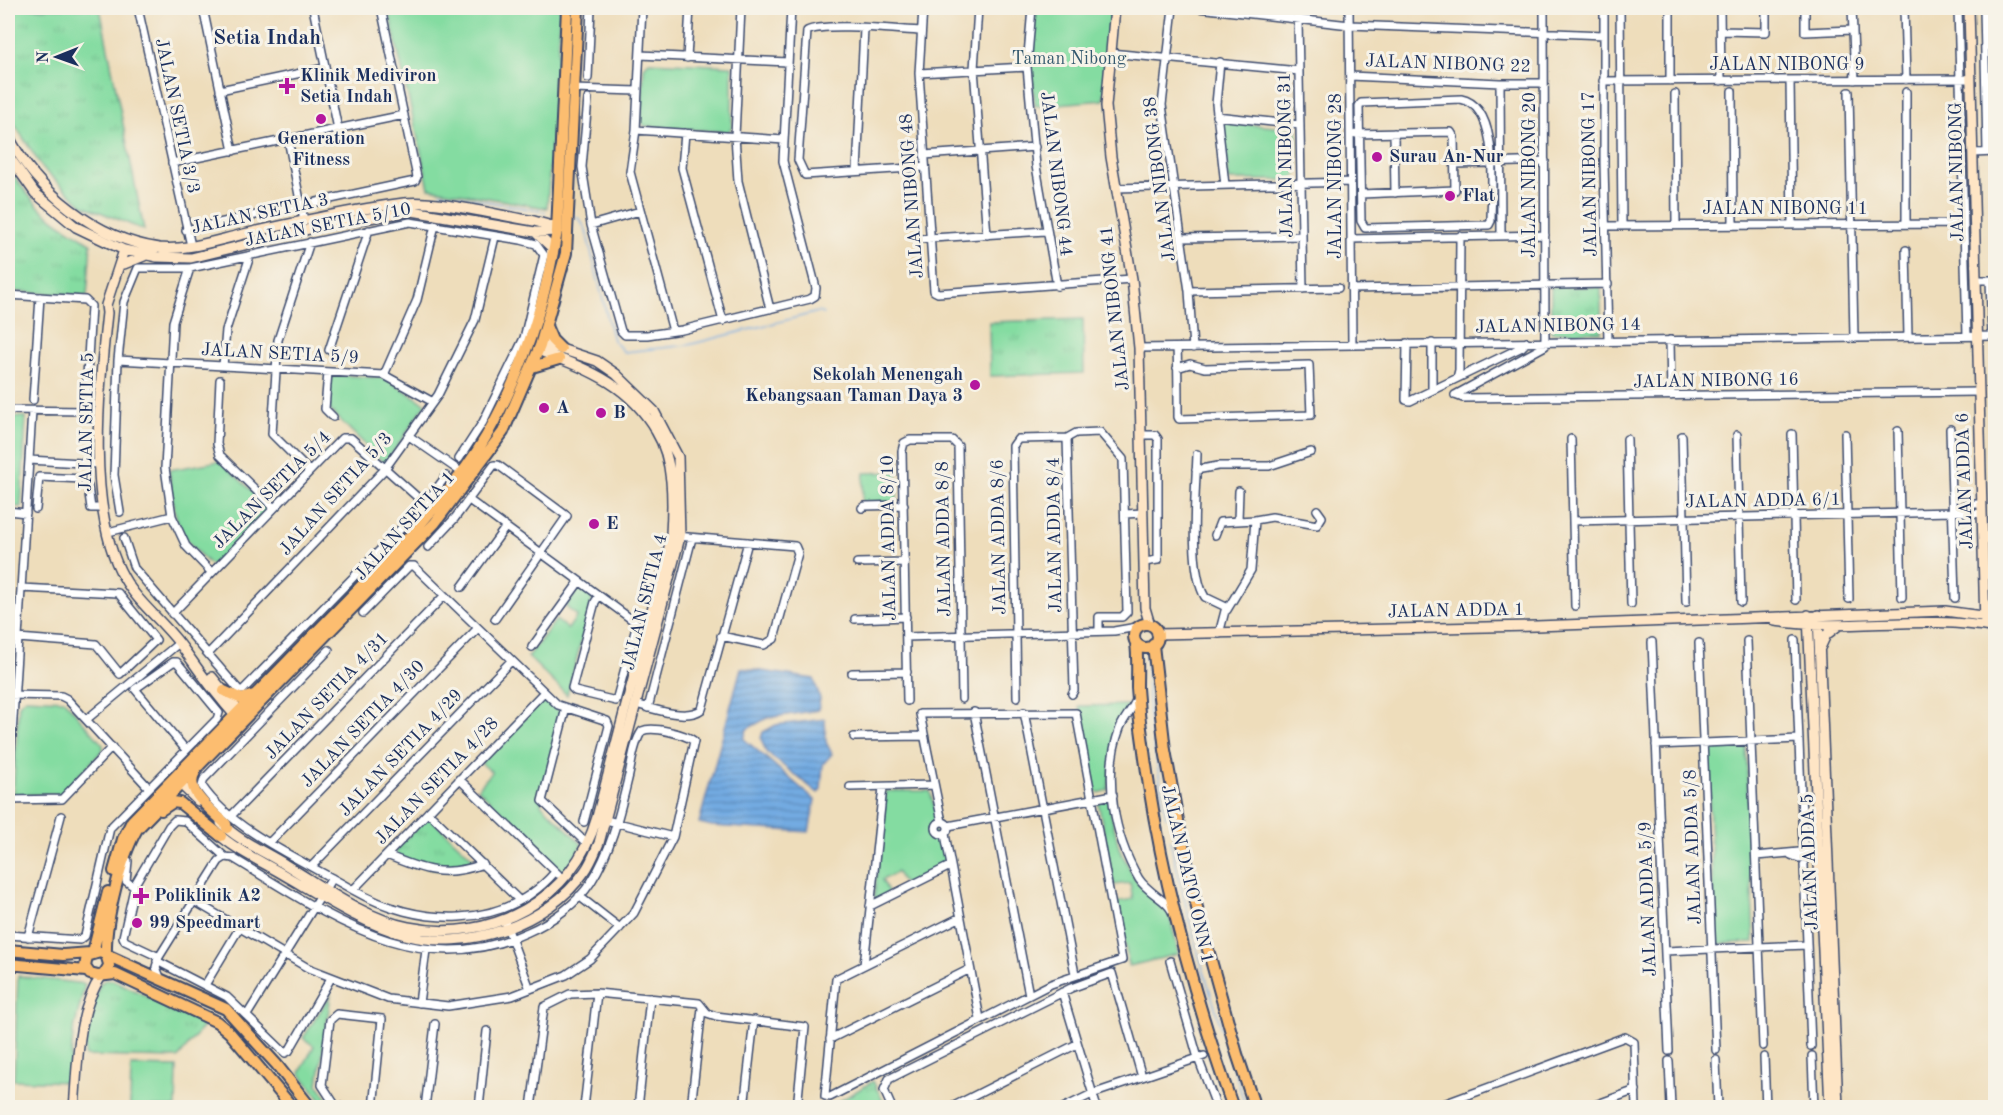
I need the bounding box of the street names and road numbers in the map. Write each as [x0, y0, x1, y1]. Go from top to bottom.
street label: JALAN SETIA 3/3 [152, 37, 202, 195]
street label: JALAN NIBONG 22 [1365, 52, 1531, 76]
street label: JALAN NIBONG 9 [1709, 56, 1865, 74]
street label: JALAN NIBONG 31 [1276, 72, 1296, 238]
street label: JALAN NIBONG 44 [1037, 91, 1075, 257]
street label: JALAN NIBONG 17 [1580, 91, 1600, 257]
street label: JALAN NIBONG 20 [1521, 92, 1539, 258]
street label: JALAN NIBONG 28 [1327, 93, 1345, 259]
street label: JALAN NIBONG 38 [1141, 96, 1179, 262]
street label: JALAN NIBONG [1947, 102, 1967, 242]
street label: JALAN NIBONG 48 [897, 113, 927, 279]
street label: JALAN SETIA 3 [190, 191, 330, 237]
street label: JALAN SETIA 5/10 [243, 200, 413, 250]
street label: JALAN NIBONG 11 [1702, 200, 1868, 218]
street label: JALAN NIBONG 41 [1097, 225, 1133, 391]
street label: JALAN NIBONG 14 [1475, 316, 1641, 336]
street label: JALAN SETIA 5/9 [200, 341, 360, 367]
street label: JALAN SETIA 5 [77, 352, 97, 492]
street label: JALAN NIBONG 16 [1633, 371, 1799, 391]
street label: JALAN ADDA 6 [1954, 412, 1976, 550]
street label: JALAN SETIA 5/4 [210, 428, 334, 552]
street label: JALAN SETIA 5/3 [276, 429, 396, 559]
street label: JALAN ADDA 8/10 [879, 455, 899, 621]
street label: JALAN ADDA 8/4 [1045, 457, 1065, 613]
street label: JALAN ADDA 8/6 [989, 459, 1009, 615]
street label: JALAN ADDA 8/8 [934, 461, 954, 617]
street label: JALAN SETIA 1 [352, 468, 458, 584]
street label: JALAN ADDA 6/1 [1685, 491, 1841, 511]
street label: JALAN SETIA 4 [619, 532, 671, 672]
street label: JALAN ADDA 1 [1387, 601, 1525, 621]
street label: JALAN SETIA 4/31 [262, 629, 392, 763]
street label: JALAN SETIA 4/30 [298, 657, 428, 791]
street label: JALAN SETIA 4/29 [336, 686, 466, 820]
street label: JALAN SETIA 4/28 [372, 714, 502, 848]
street label: JALAN ADDA 5/8 [1681, 769, 1705, 925]
street label: JALAN DATO' ONN 1 [1158, 783, 1216, 965]
street label: JALAN ADDA 5 [1799, 793, 1821, 931]
street label: JALAN ADDA 5/9 [1636, 821, 1660, 977]

